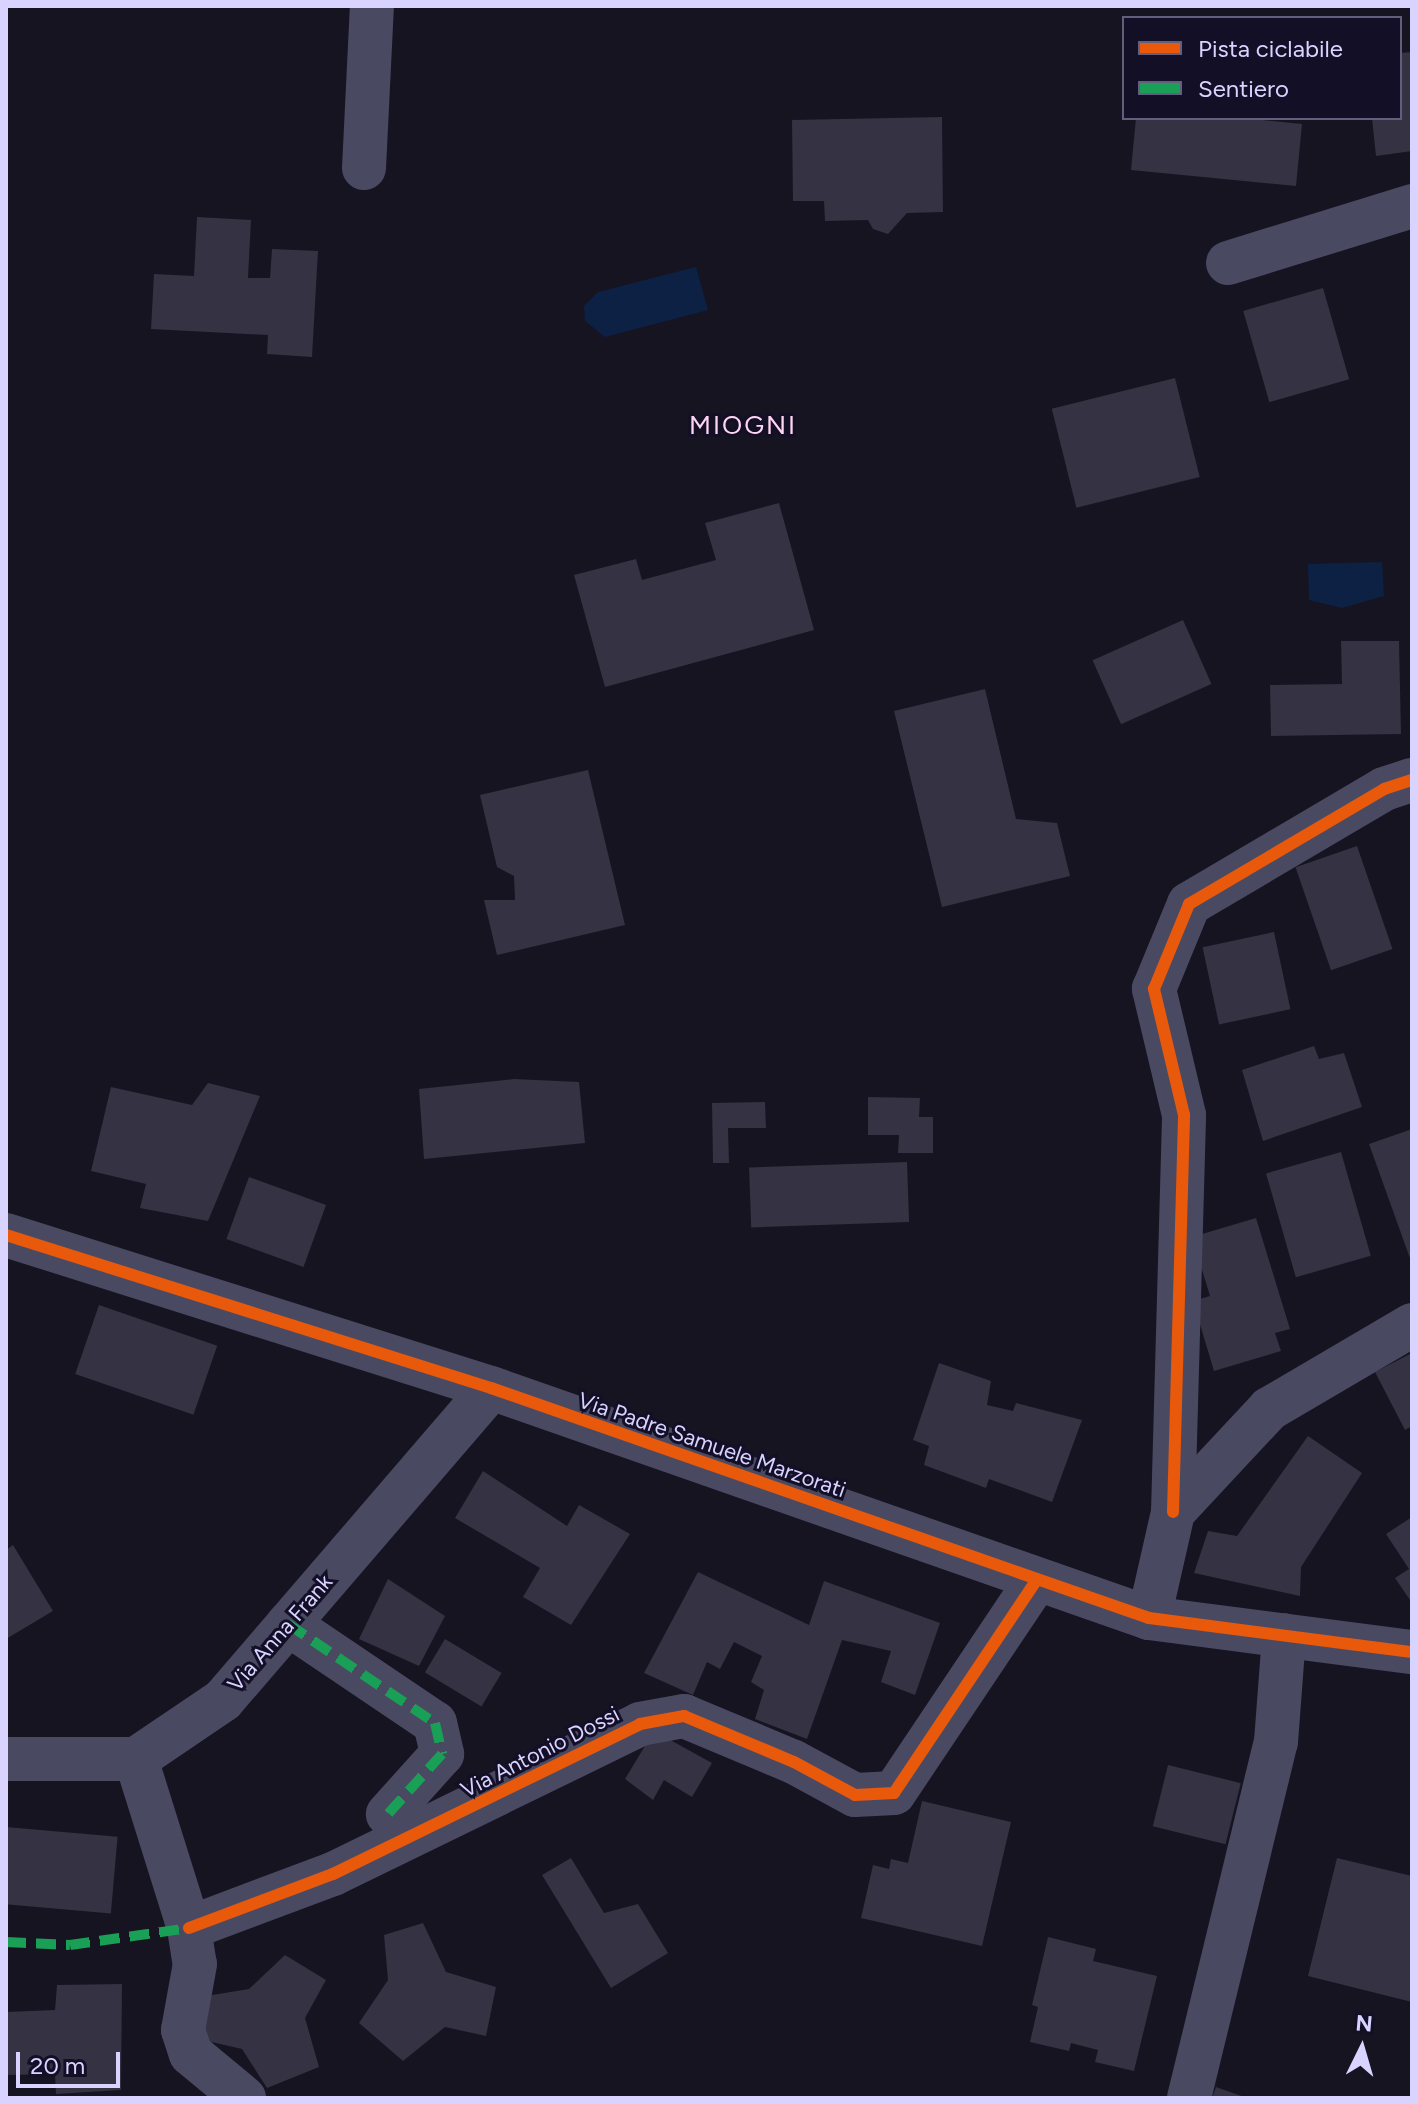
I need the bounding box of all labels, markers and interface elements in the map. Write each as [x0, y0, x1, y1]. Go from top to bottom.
legend [1122, 16, 1402, 120]
text: Pista ciclabile [1198, 34, 1343, 63]
text: Sentiero [1198, 74, 1289, 103]
district label: MIOGNI [689, 410, 797, 442]
street label: Via Padre Samuele Marzorati [575, 1387, 849, 1503]
street label: Via Anna Frank [222, 1569, 338, 1697]
street label: Via Antonio Dossi [456, 1701, 624, 1803]
north arrow [1322, 2008, 1402, 2088]
text: N [1354, 2009, 1374, 2038]
scale bar [20, 2036, 124, 2086]
text: 20 m [30, 2051, 85, 2080]

